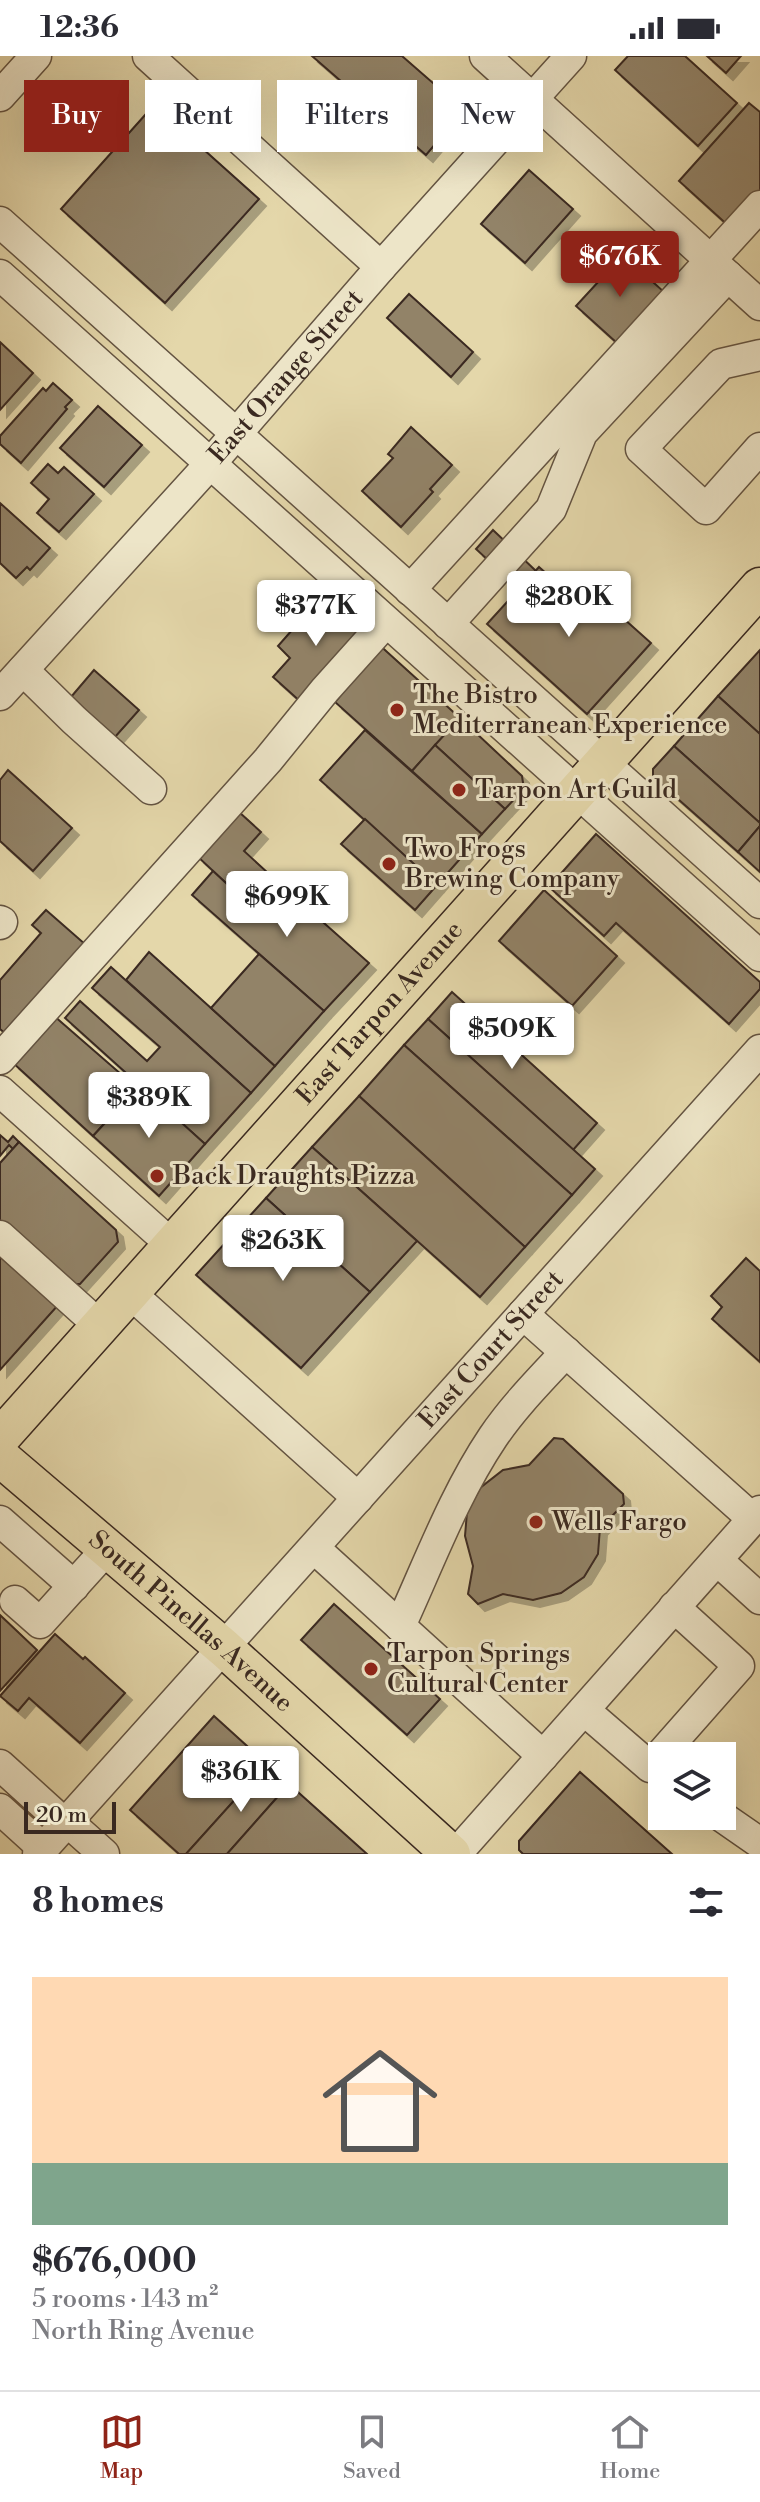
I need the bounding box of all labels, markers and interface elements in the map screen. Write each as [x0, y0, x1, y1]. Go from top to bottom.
text: 12:36 [40, 9, 119, 47]
chip: Buy [24, 80, 129, 152]
chip: Rent [145, 80, 261, 152]
chip: Filters [277, 80, 417, 152]
chip: New [433, 80, 543, 152]
pin: $676K [564, 231, 676, 299]
text: $676K [579, 241, 661, 273]
street label: East Orange Street [202, 283, 370, 470]
pin: $280K [513, 571, 625, 639]
pin: $377K [260, 580, 372, 648]
text: $280K [525, 581, 613, 613]
text: $377K [275, 590, 357, 622]
place label: The Bistro Mediterranean Experience [413, 679, 727, 741]
marker: The Bistro Mediterranean Experience [388, 701, 406, 719]
place label: Tarpon Art Guild [475, 774, 677, 806]
marker: Tarpon Art Guild [450, 781, 468, 799]
place label: Two Frogs Brewing Company [404, 833, 620, 895]
marker: Two Frogs Brewing Company [380, 855, 398, 873]
pin: $699K [231, 871, 343, 939]
text: $699K [244, 881, 330, 913]
street label: East Tarpon Avenue [289, 914, 470, 1111]
pin: $509K [456, 1003, 568, 1071]
text: $509K [468, 1013, 556, 1045]
pin: $389K [93, 1072, 205, 1140]
text: $389K [106, 1082, 192, 1114]
place label: Back Draughts Pizza [172, 1160, 416, 1192]
marker: Back Draughts Pizza [148, 1167, 166, 1185]
pin: $263K [227, 1215, 339, 1283]
text: $263K [241, 1225, 325, 1257]
street label: East Court Street [412, 1264, 570, 1435]
place label: Wells Fargo [551, 1506, 687, 1538]
marker: Wells Fargo [527, 1513, 545, 1531]
street label: South Pinellas Avenue [82, 1524, 300, 1719]
place label: Tarpon Springs Cultural Center [387, 1638, 570, 1700]
marker: Tarpon Springs Cultural Center [362, 1660, 380, 1678]
map controls [648, 1742, 736, 1830]
button: layers [648, 1742, 736, 1830]
pin: $361K [185, 1746, 297, 1814]
text: $361K [201, 1756, 281, 1788]
scale bar [24, 1798, 116, 1834]
text: 20 m [36, 1802, 87, 1829]
icon: filters [684, 1880, 728, 1924]
text: 8 homes [32, 1881, 164, 1923]
icon: home [308, 2029, 452, 2173]
text: $676,000 [32, 2241, 197, 2283]
text: 5 rooms · 143 m² [32, 2283, 218, 2315]
text: North Ring Avenue [32, 2315, 255, 2347]
tab: Map [100, 2410, 144, 2485]
tab: Saved [343, 2410, 401, 2485]
tab: Home [600, 2410, 660, 2485]

